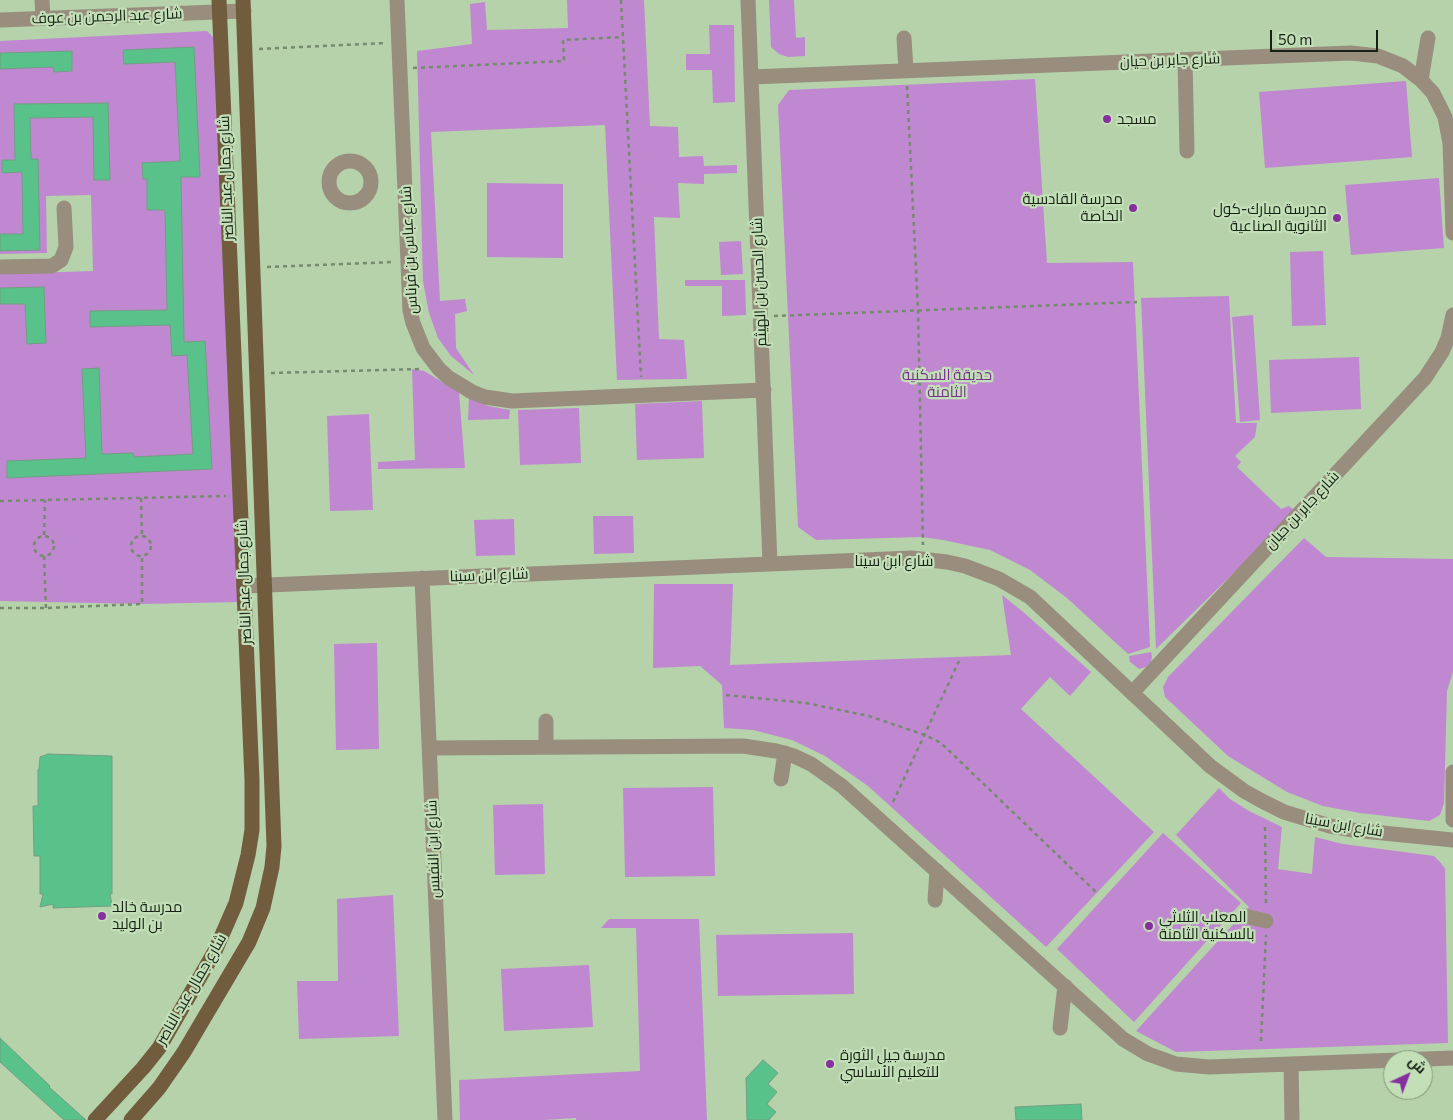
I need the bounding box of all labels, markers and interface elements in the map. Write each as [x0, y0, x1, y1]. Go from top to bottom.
street label: شارع عبد الرحمن بن عوف [31, 4, 183, 28]
scale bar [1273, 20, 1380, 52]
text: 50 m [1278, 30, 1312, 48]
street label: شارع جابر بن حيان [1119, 49, 1221, 71]
place label: مسجد [1117, 110, 1157, 128]
marker: مسجد [1101, 113, 1113, 125]
street label: شارع جمال عبد الناصر [215, 115, 237, 241]
street label: شارع عباس بن فرناس [397, 185, 421, 315]
place label: مدرسة القادسية الخاصة [1023, 190, 1123, 225]
place label: مدرسة مبارك-كول الثانوية الصناعية [1213, 200, 1327, 235]
marker: مدرسة القادسية الخاصة [1127, 202, 1139, 214]
marker: مدرسة مبارك-كول الثانوية الصناعية [1331, 212, 1343, 224]
street label: شارع الحسن بن الهيثم [748, 217, 770, 347]
park label: حديقة السكنية الثامنة [902, 366, 992, 401]
street label: شارع جابر بن حيان [1261, 467, 1343, 553]
street label: شارع جمال عبد الناصر [233, 519, 255, 645]
street label: شارع ابن سينا [855, 552, 933, 570]
street label: شارع ابن سينا [449, 565, 529, 585]
street label: شارع ابن النفيس [422, 799, 444, 899]
street label: شارع ابن سينا [1304, 809, 1384, 841]
place label: مدرسة خالد بن الوليد [112, 898, 182, 933]
place label: المعلب الثلاثي بالسكنية الثامنة [1159, 908, 1254, 943]
marker: مدرسة خالد بن الوليد [96, 910, 108, 922]
marker: المعلب الثلاثي بالسكنية الثامنة [1143, 920, 1155, 932]
street label: شارع جمال عبد الناصر [152, 930, 230, 1048]
place label: مدرسة جيل الثورة للتعليم الأساسي [840, 1046, 946, 1081]
north arrow [1383, 1050, 1433, 1100]
text: ش [1406, 1052, 1430, 1077]
marker: مدرسة جيل الثورة للتعليم الأساسي [824, 1058, 836, 1070]

